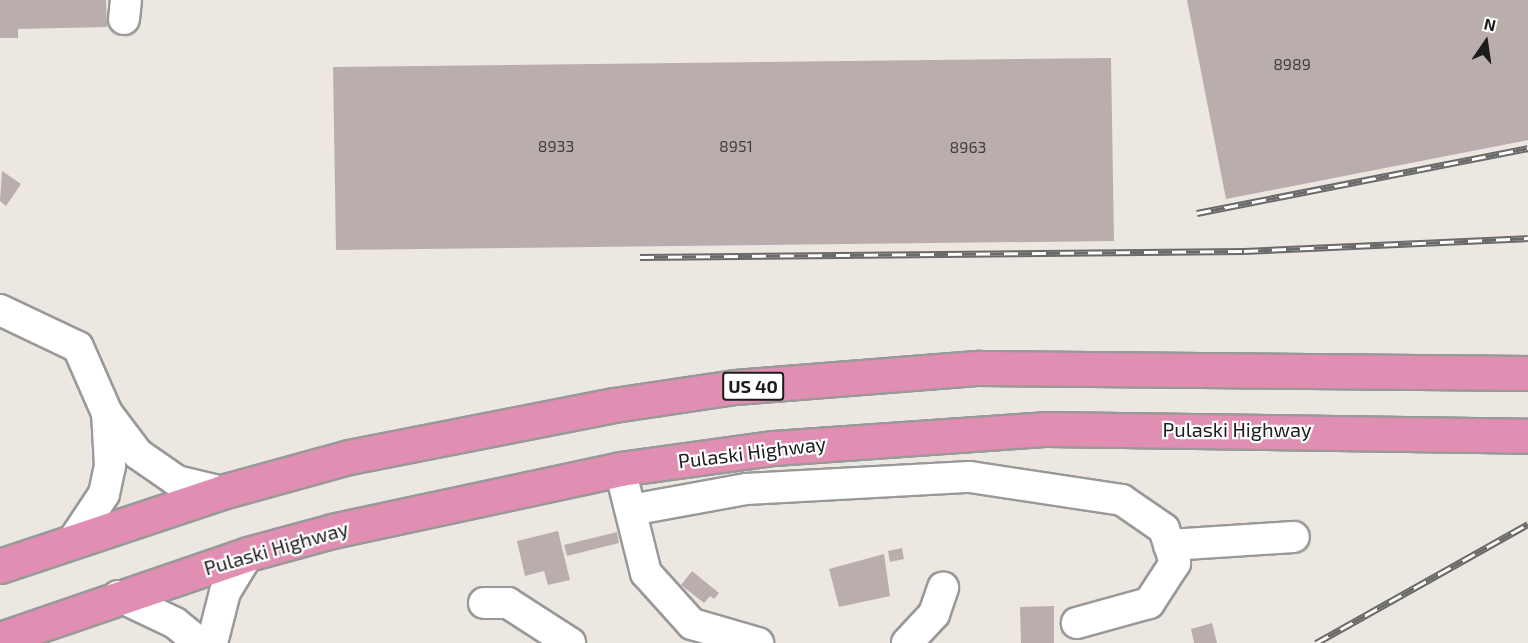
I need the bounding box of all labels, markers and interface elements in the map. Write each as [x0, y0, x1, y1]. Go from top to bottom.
north arrow [1456, 12, 1516, 72]
text: N [1482, 13, 1498, 35]
house number: 8989 [1273, 54, 1311, 74]
house number: 8933 [538, 136, 574, 156]
house number: 8951 [719, 136, 753, 156]
house number: 8963 [950, 137, 986, 157]
road number: US 40 [722, 371, 784, 401]
street label: Pulaski Highway [1163, 417, 1311, 441]
street label: Pulaski Highway [677, 431, 827, 473]
street label: Pulaski Highway [201, 516, 351, 580]

